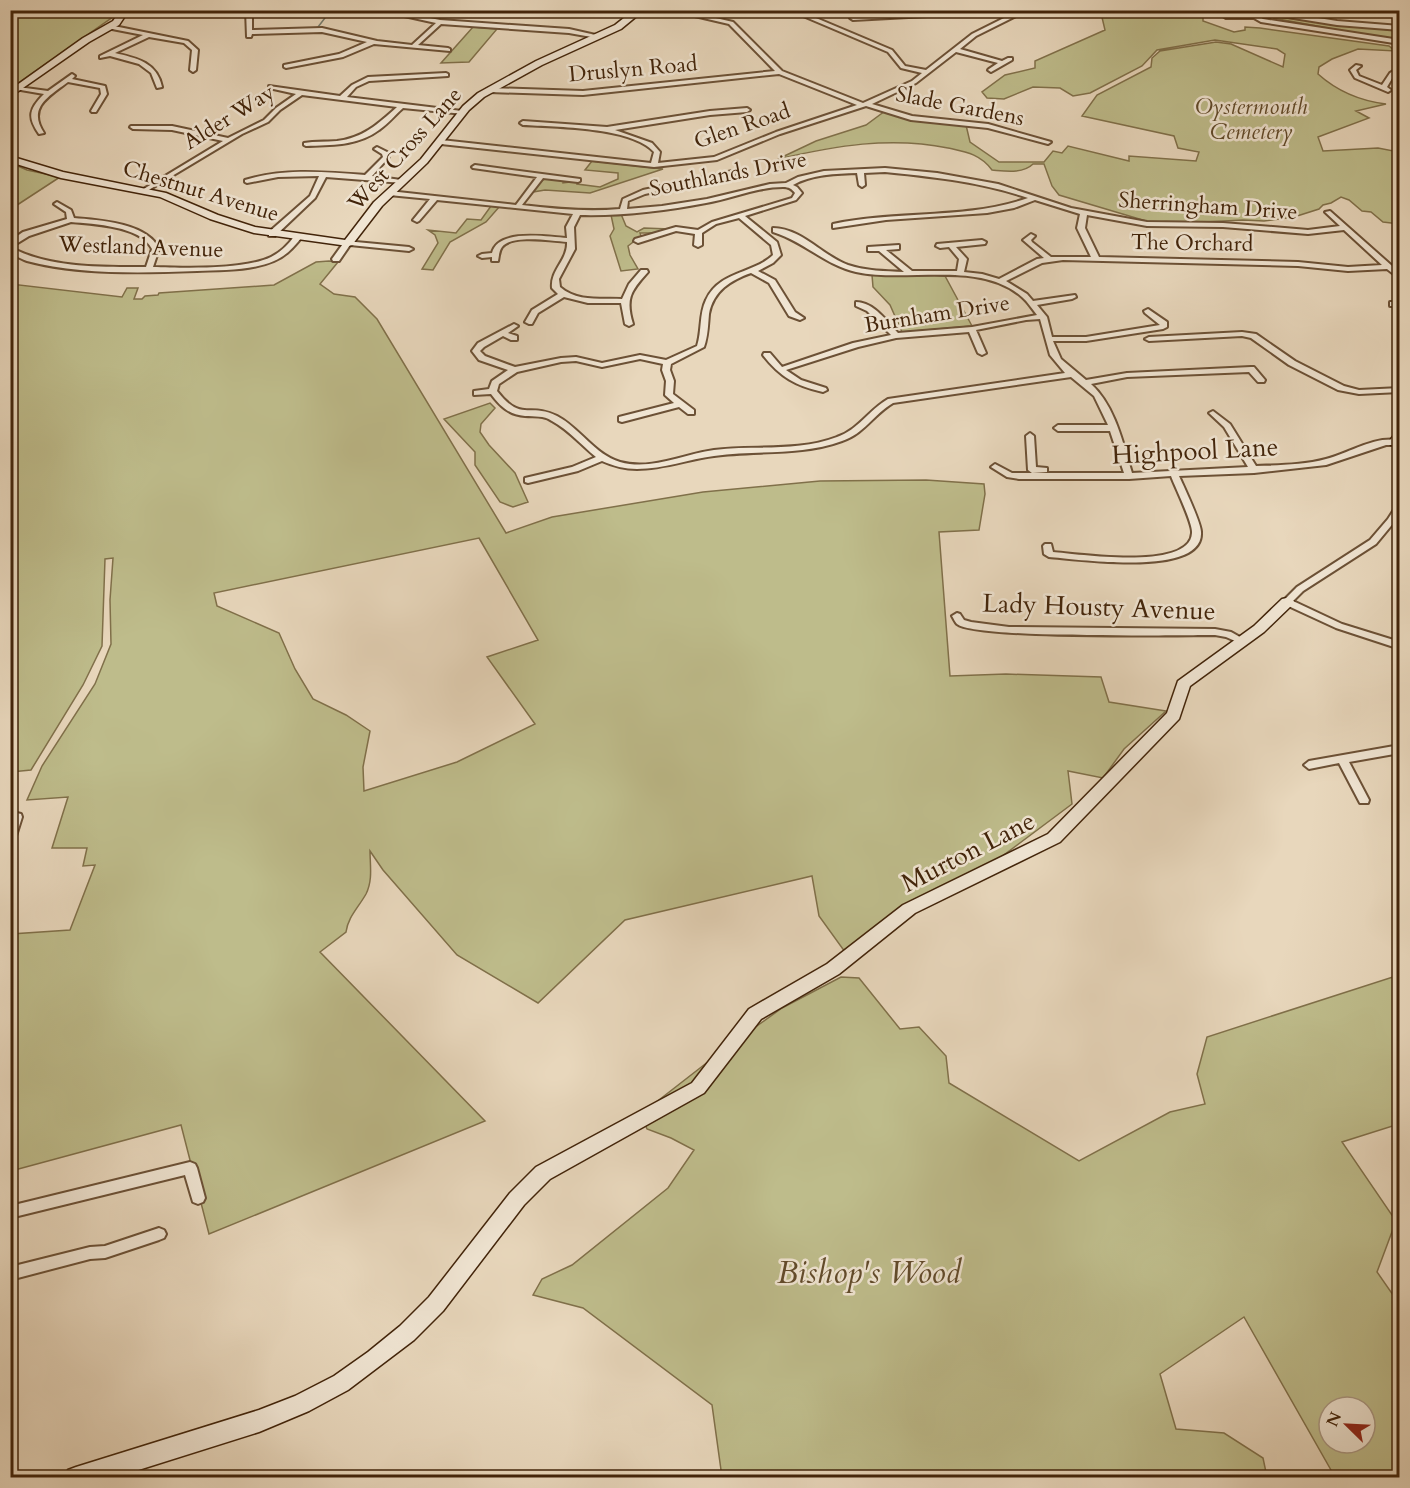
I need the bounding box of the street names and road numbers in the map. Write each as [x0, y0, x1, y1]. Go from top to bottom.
street label: Druslyn Road [567, 48, 699, 90]
street label: Alder Way [178, 77, 281, 157]
street label: Slade Gardens [893, 79, 1027, 133]
street label: West Cross Lane [341, 81, 469, 218]
street label: Glen Road [690, 95, 794, 156]
street label: Southlands Drive [647, 144, 809, 204]
street label: Chestnut Avenue [119, 153, 283, 229]
street label: Sherringham Drive [1117, 185, 1299, 227]
street label: The Orchard [1130, 227, 1254, 259]
street label: Westland Avenue [57, 229, 224, 265]
street label: Burnham Drive [862, 288, 1012, 340]
street label: Highpool Lane [1111, 429, 1279, 473]
street label: Lady Housty Avenue [982, 585, 1216, 629]
street label: Murton Lane [895, 803, 1041, 901]

